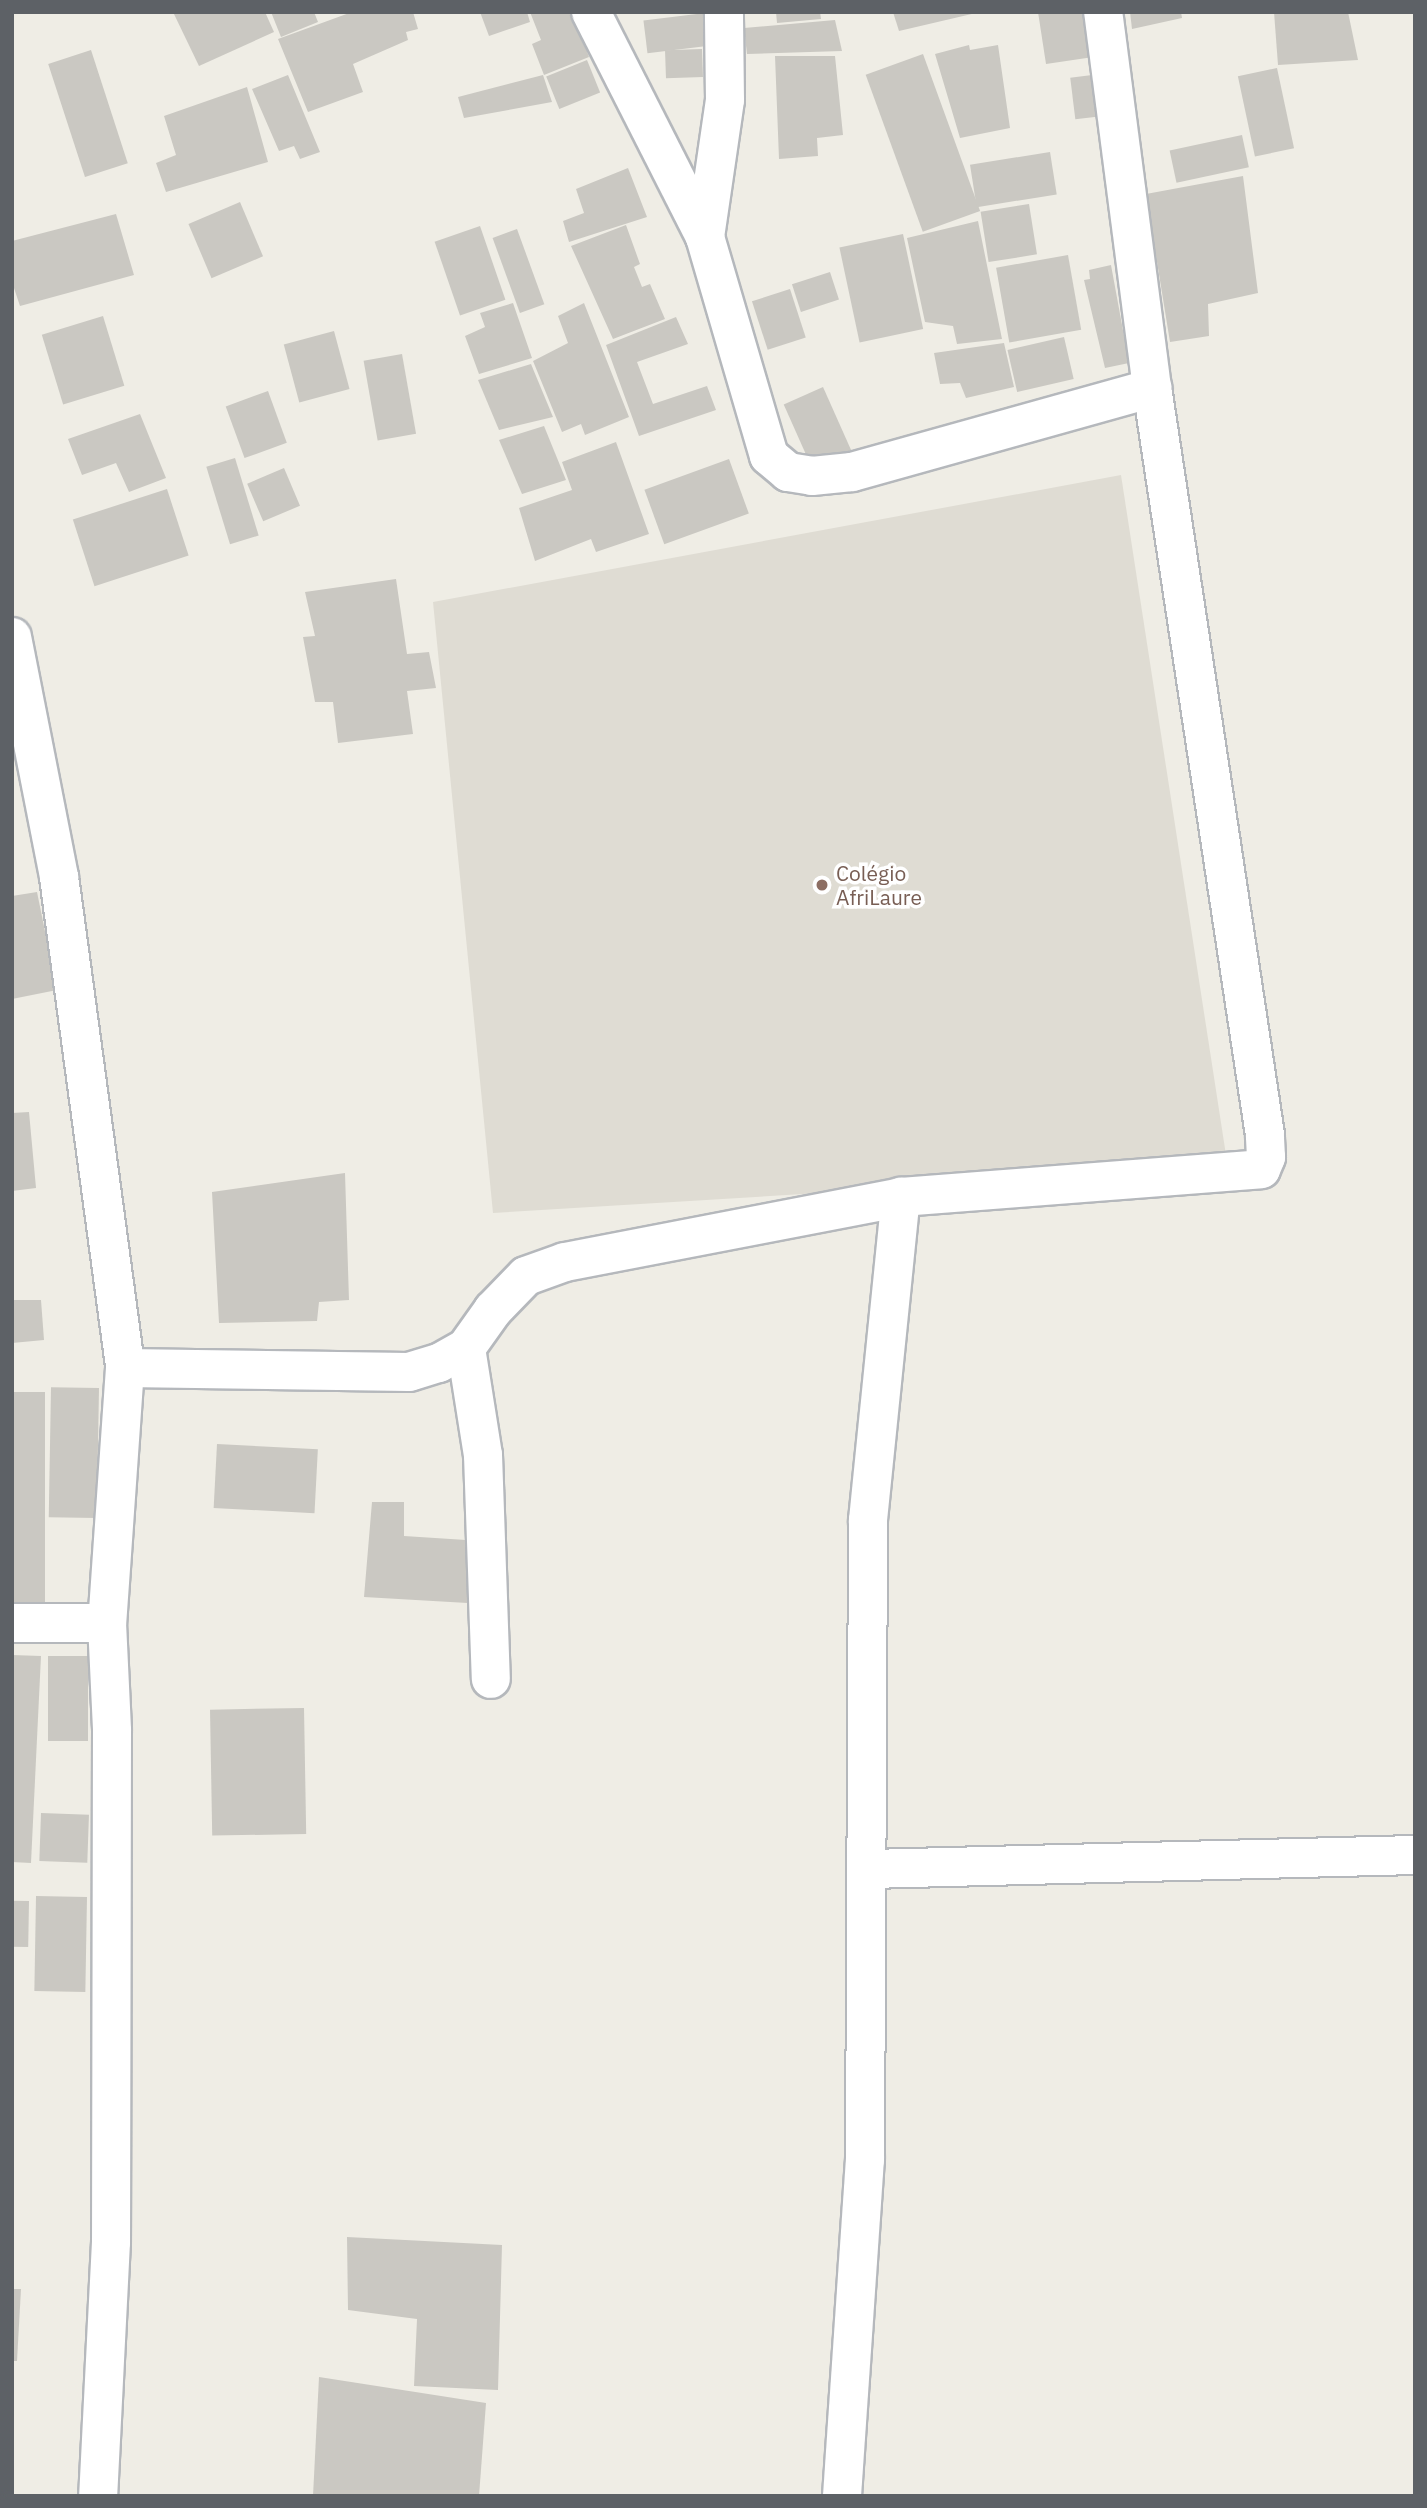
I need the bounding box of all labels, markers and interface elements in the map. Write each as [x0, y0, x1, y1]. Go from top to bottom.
place label: Colégio AfriLaure [836, 860, 922, 910]
marker: Colégio AfriLaure [814, 877, 830, 893]

